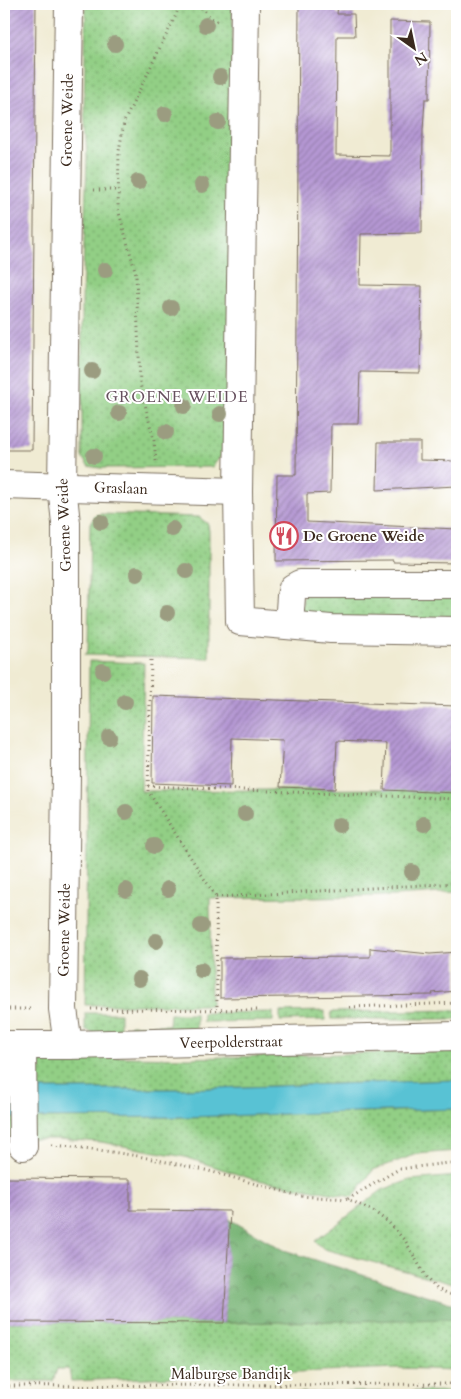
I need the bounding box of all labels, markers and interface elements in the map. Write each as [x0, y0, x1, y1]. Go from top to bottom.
north arrow [388, 22, 438, 72]
text: N [411, 47, 431, 70]
street label: Groene Weide [56, 73, 78, 167]
district label: GROENE WEIDE [105, 386, 249, 408]
street label: Groene Weide [52, 477, 76, 572]
street label: Graslaan [94, 477, 149, 499]
restaurant icon: De Groene Weide [269, 521, 299, 551]
place label: De Groene Weide [303, 526, 425, 546]
street label: Groene Weide [53, 883, 75, 977]
street label: Veerpolderstraat [179, 1031, 283, 1053]
street label: Malburgse Bandijk [171, 1364, 291, 1384]

